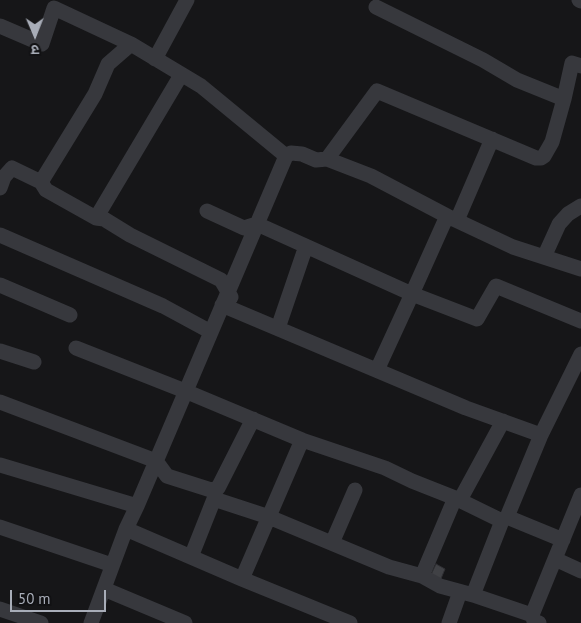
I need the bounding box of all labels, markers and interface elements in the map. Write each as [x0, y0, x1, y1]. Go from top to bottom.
north arrow [10, 10, 60, 60]
text: उ [31, 41, 40, 59]
scale bar [12, 580, 109, 612]
text: 50 m [18, 589, 51, 608]

